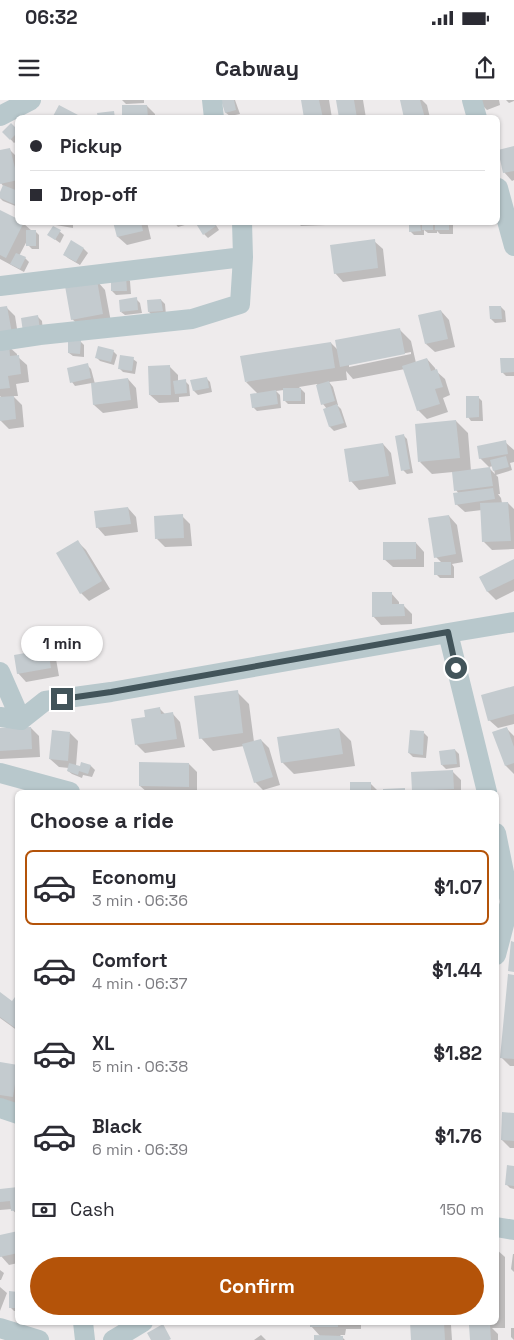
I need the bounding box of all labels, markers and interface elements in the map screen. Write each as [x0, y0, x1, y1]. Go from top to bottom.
text: 06:32 [25, 5, 78, 30]
icon: menu [15, 54, 43, 82]
text: Cabway [215, 54, 299, 82]
icon: share [471, 54, 499, 82]
text: Pickup [60, 134, 122, 159]
text: Drop-off [60, 182, 138, 207]
callout: 1 min [21, 626, 103, 662]
text: 1 min [42, 633, 82, 654]
route start [445, 657, 467, 679]
route end [51, 688, 73, 710]
text: Choose a ride [30, 806, 174, 834]
icon: car [32, 865, 77, 910]
text: Economy [92, 865, 176, 890]
text: $1.07 [434, 875, 482, 900]
text: 3 min · 06:36 [92, 890, 188, 911]
icon: car [32, 948, 77, 993]
text: Comfort [92, 948, 168, 973]
text: $1.44 [432, 958, 482, 983]
text: 4 min · 06:37 [92, 973, 188, 994]
icon: car [32, 1031, 77, 1076]
text: XL [92, 1031, 115, 1056]
text: $1.82 [434, 1041, 482, 1066]
text: 5 min · 06:38 [92, 1056, 188, 1077]
icon: car [32, 1114, 77, 1159]
text: Black [92, 1114, 142, 1139]
text: $1.76 [435, 1124, 482, 1149]
text: 6 min · 06:39 [92, 1139, 188, 1160]
icon: cash [30, 1196, 58, 1224]
text: Cash [70, 1197, 115, 1222]
text: 150 m [440, 1199, 484, 1220]
button: Confirm [30, 1257, 484, 1315]

